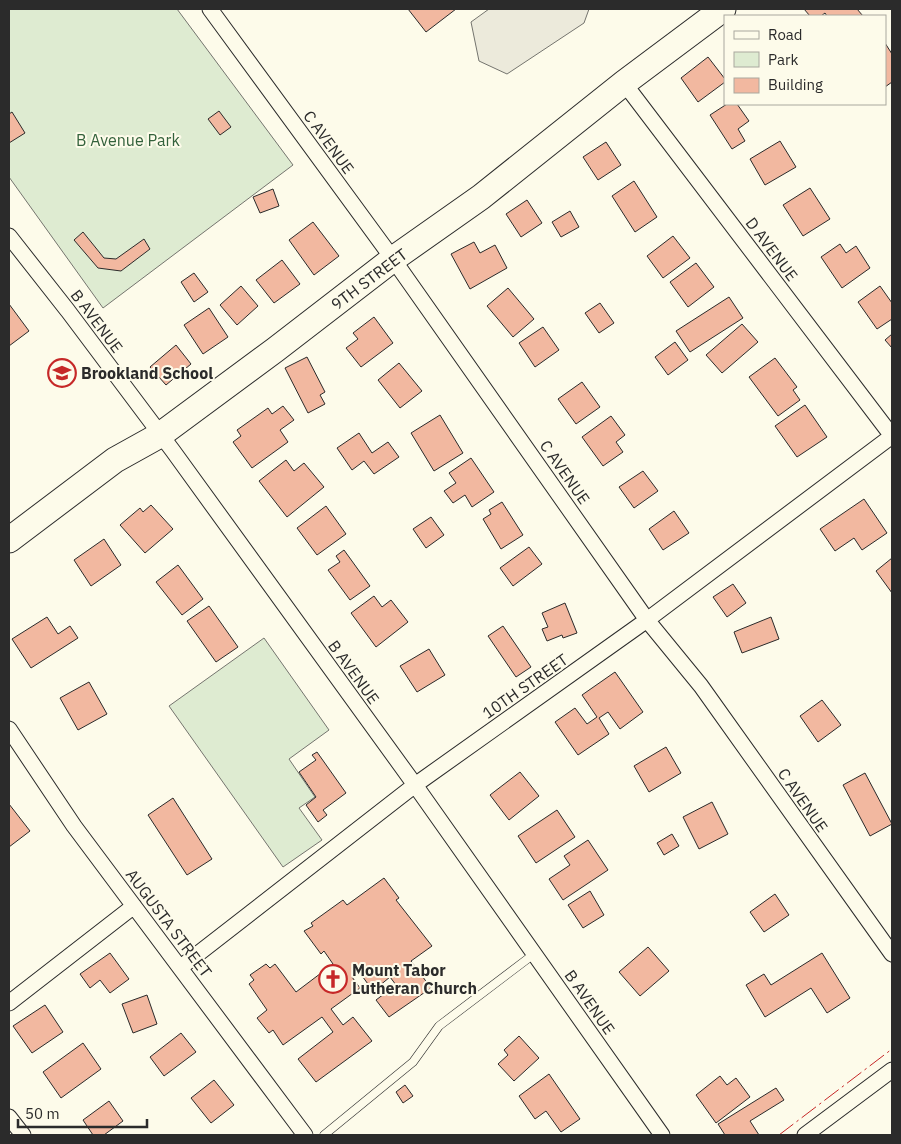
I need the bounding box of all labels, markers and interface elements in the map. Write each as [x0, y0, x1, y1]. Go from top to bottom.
legend [724, 15, 886, 105]
text: Road [768, 25, 803, 44]
text: Park [768, 50, 798, 69]
text: Building [768, 75, 823, 94]
street label: C AVENUE [299, 106, 359, 178]
park label: B Avenue Park [76, 130, 180, 150]
street label: D AVENUE [742, 213, 802, 285]
street label: 9TH STREET [327, 244, 411, 314]
street label: B AVENUE [67, 285, 127, 357]
school or university icon: Brookland School [47, 358, 77, 388]
place label: Brookland School [81, 363, 213, 383]
street label: C AVENUE [536, 436, 594, 508]
street label: B AVENUE [324, 636, 384, 708]
street label: 10TH STREET [478, 649, 572, 723]
street label: C AVENUE [774, 764, 832, 836]
street label: AUGUSTA STREET [122, 865, 216, 981]
place label: Mount Tabor Lutheran Church [352, 960, 477, 998]
church icon: Mount Tabor Lutheran Church [318, 964, 348, 994]
street label: B AVENUE [560, 966, 620, 1038]
scale bar [18, 1096, 146, 1128]
text: 50 m [25, 1104, 60, 1123]

